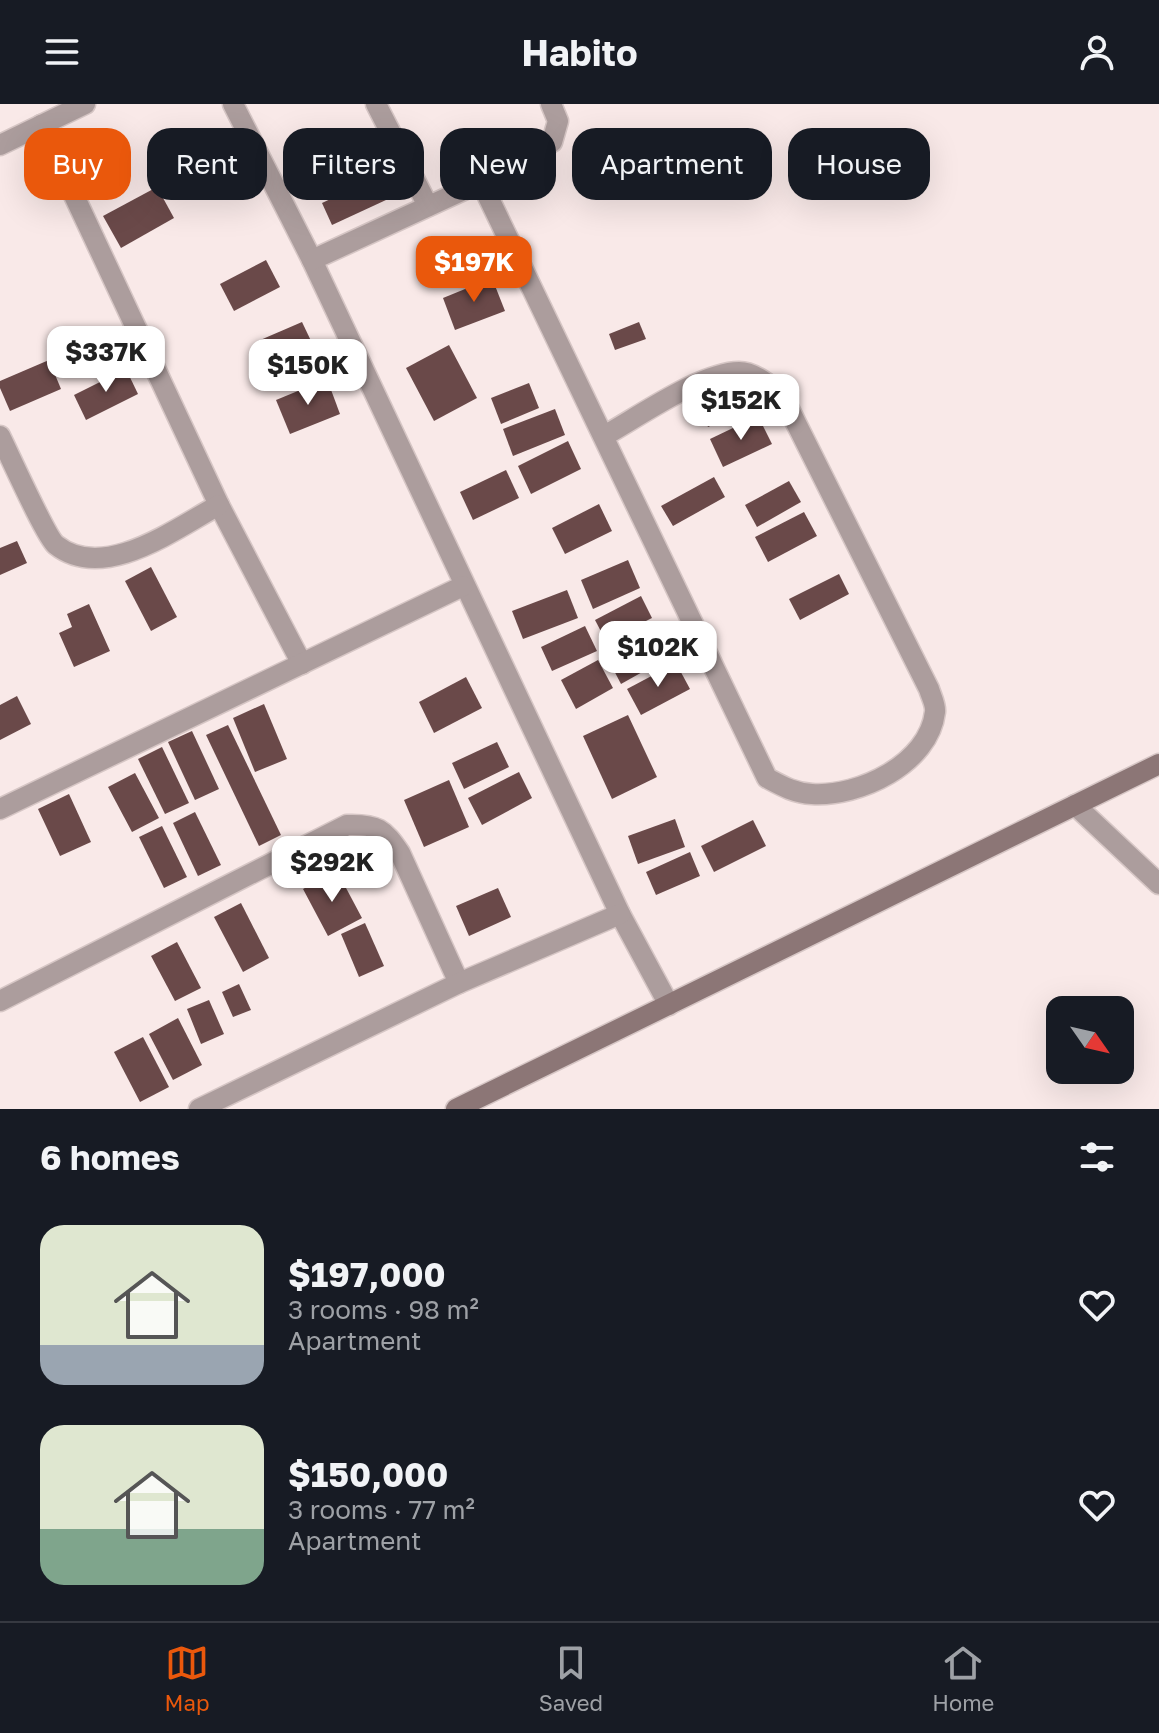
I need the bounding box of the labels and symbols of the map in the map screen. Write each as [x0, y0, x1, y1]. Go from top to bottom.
pin: $197K [418, 236, 530, 304]
pin: $337K [50, 326, 162, 394]
pin: $150K [252, 339, 364, 407]
pin: $152K [685, 374, 797, 442]
pin: $102K [602, 621, 714, 689]
pin: $292K [276, 836, 388, 904]
north arrow [1046, 996, 1134, 1084]

